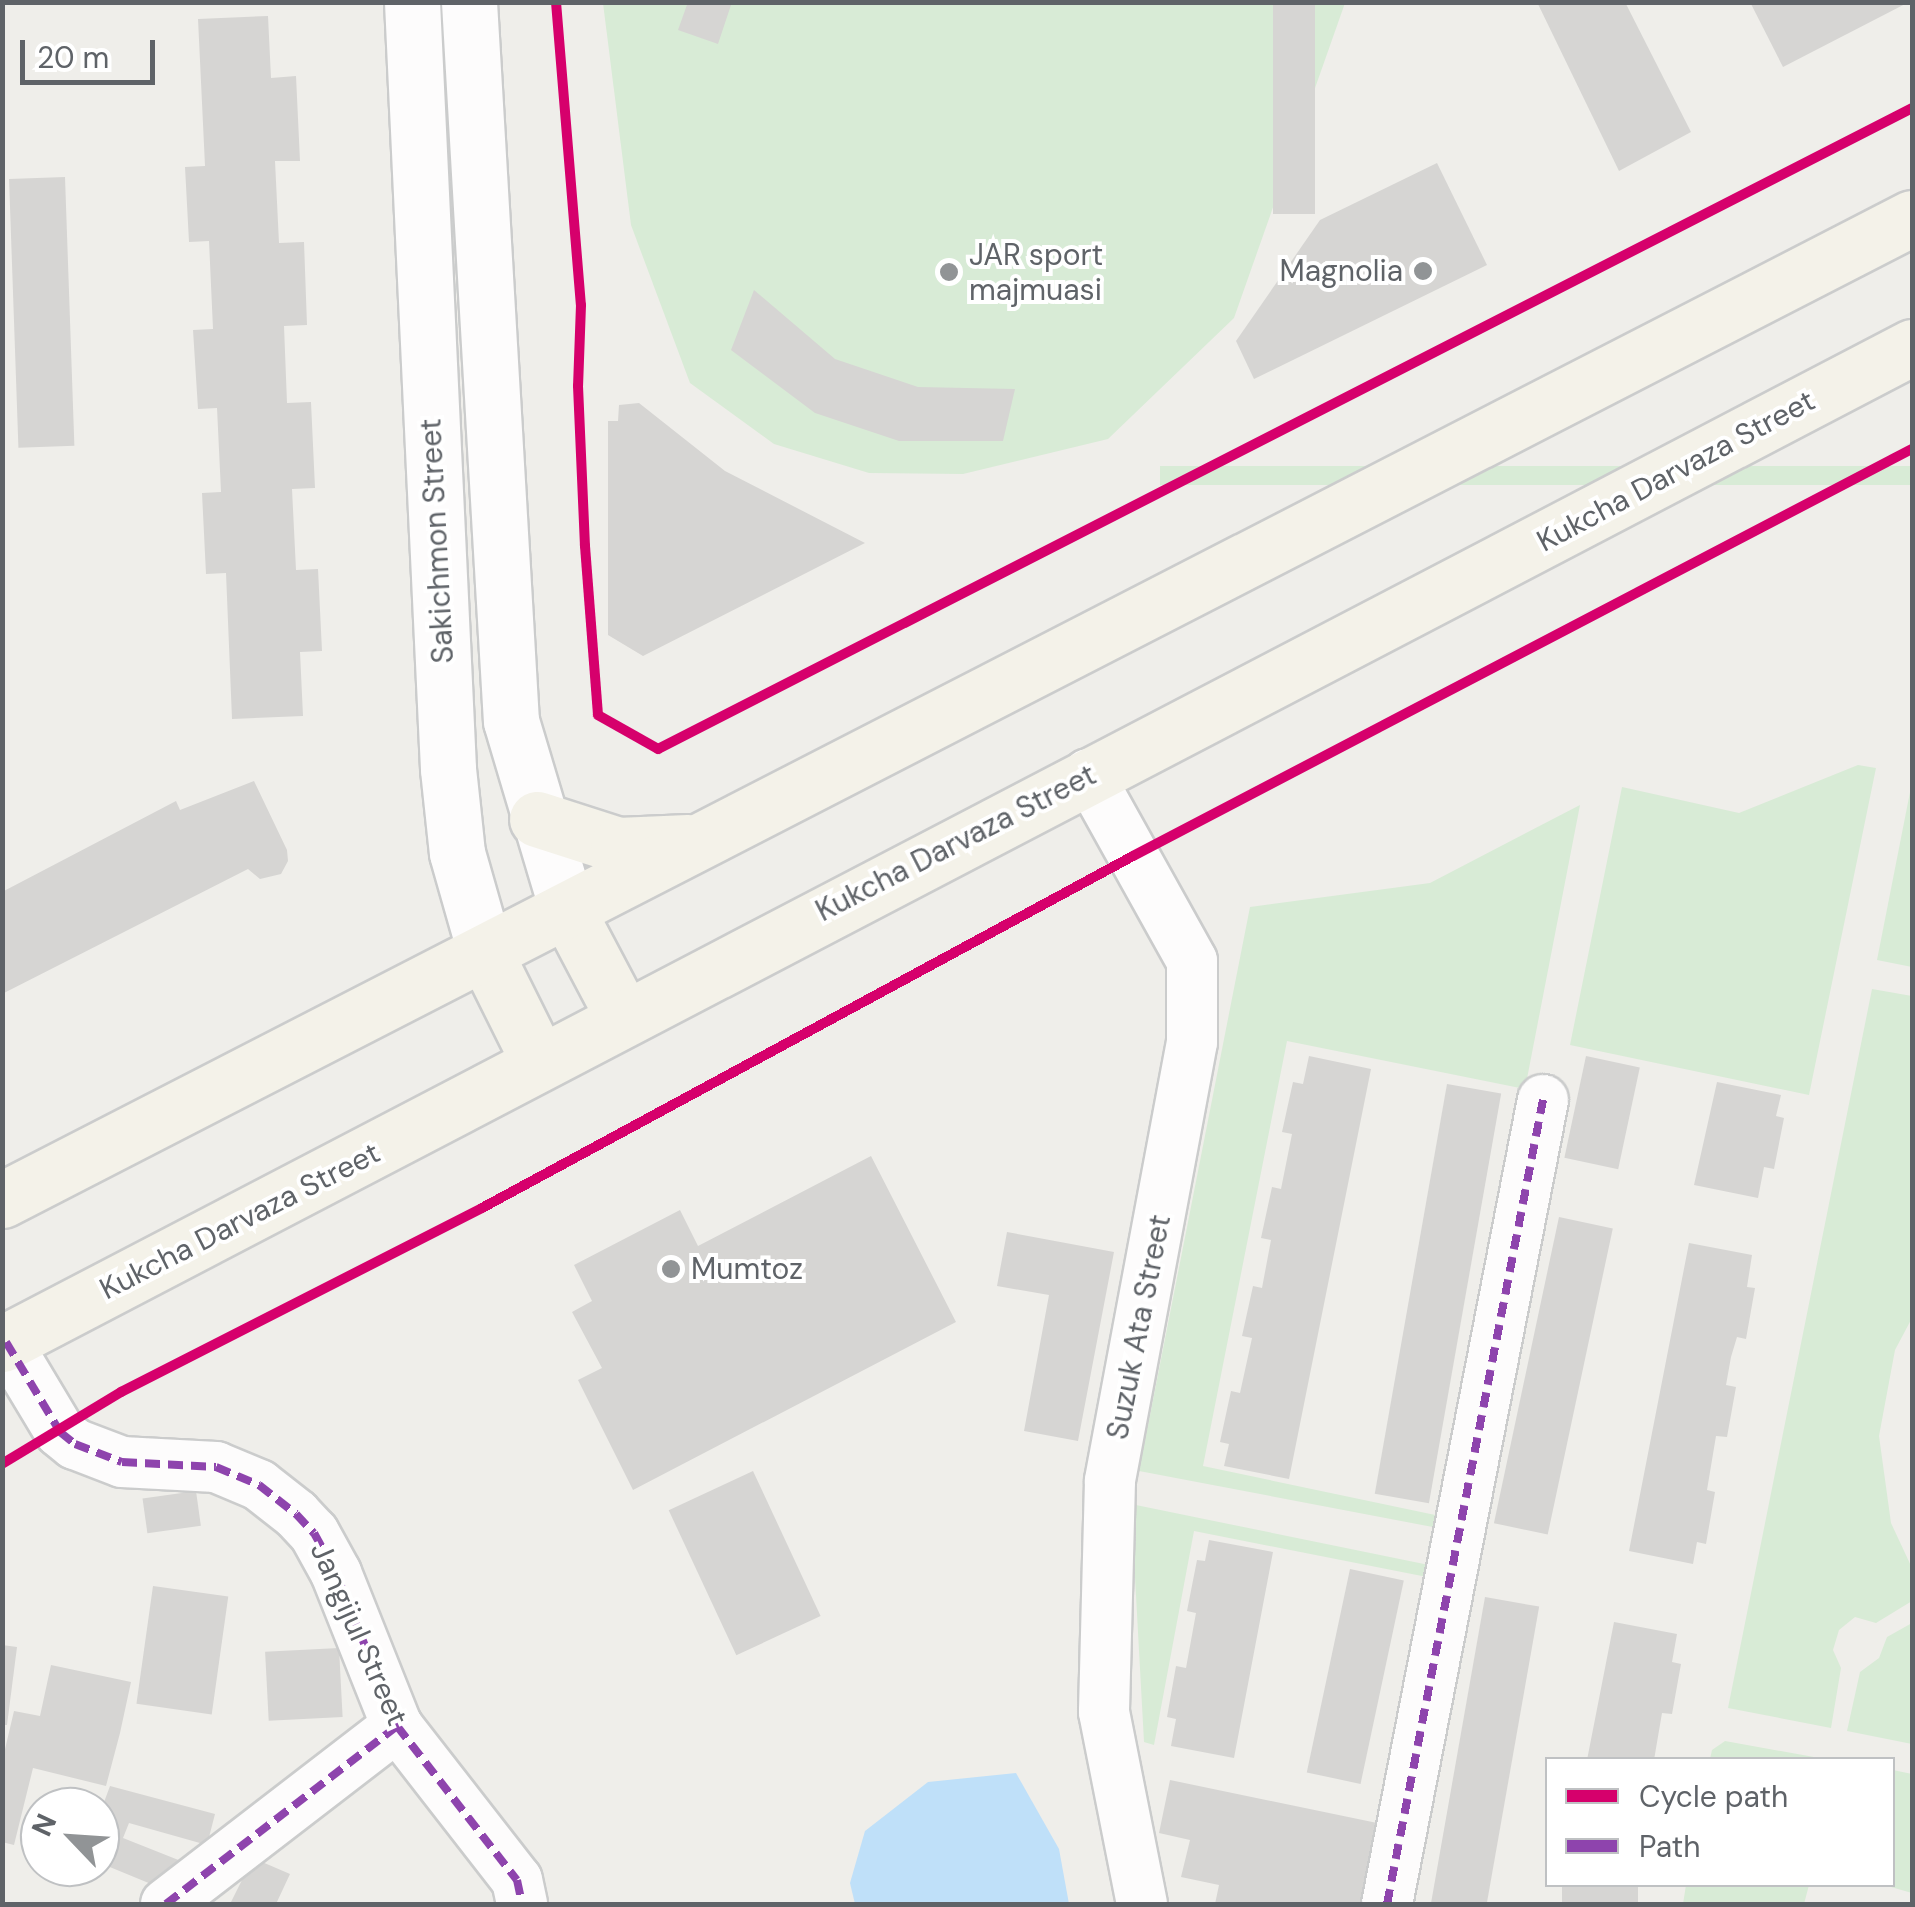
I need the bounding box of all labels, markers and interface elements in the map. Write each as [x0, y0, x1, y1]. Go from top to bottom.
scale bar [25, 20, 160, 82]
text: 20 m [37, 38, 109, 77]
place label: JAR sport majmuasi [969, 237, 1103, 308]
place label: Magnolia [1279, 253, 1403, 289]
marker: Magnolia [1412, 260, 1434, 282]
marker: JAR sport majmuasi [938, 261, 960, 283]
street label: Kukcha Darvaza Street [1531, 382, 1821, 560]
street label: Sakichmon Street [413, 418, 461, 664]
street label: Kukcha Darvaza Street [810, 757, 1102, 929]
street label: Kukcha Darvaza Street [94, 1135, 386, 1307]
street label: Suzuk Ata Street [1100, 1211, 1178, 1443]
place label: Mumtoz [691, 1251, 803, 1287]
marker: Mumtoz [660, 1258, 682, 1280]
street label: Jangijul Street [303, 1537, 415, 1731]
legend [1545, 1757, 1895, 1887]
text: Cycle path [1639, 1777, 1788, 1816]
north arrow [20, 1787, 120, 1887]
text: N [23, 1808, 65, 1842]
text: Path [1639, 1827, 1701, 1866]

